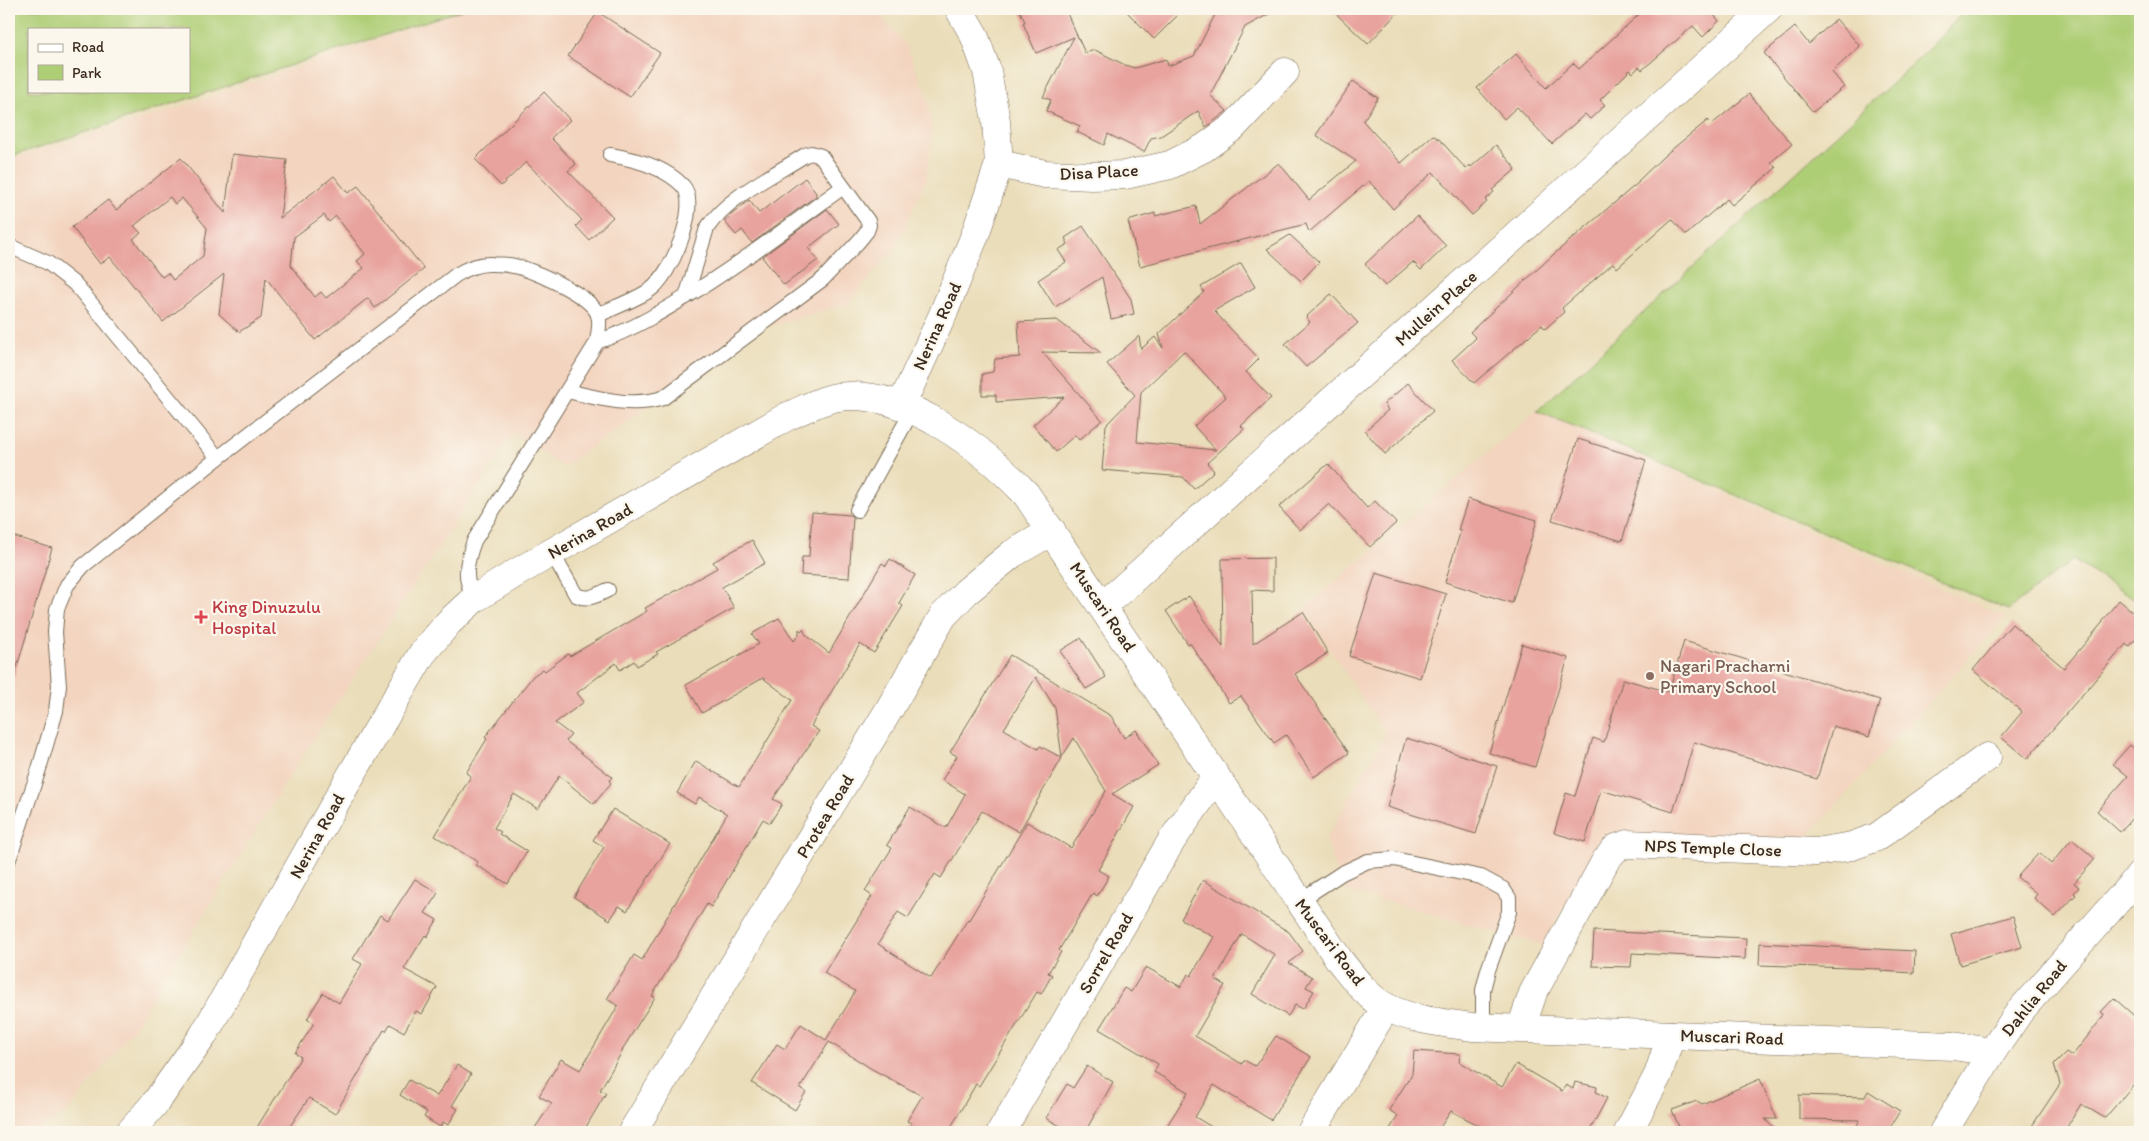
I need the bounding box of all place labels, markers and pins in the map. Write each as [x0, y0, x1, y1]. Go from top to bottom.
place label: King Dinuzulu Hospital [212, 596, 321, 639]
marker: King Dinuzulu Hospital [194, 610, 208, 624]
place label: Nagari Pracharni Primary School [1660, 655, 1790, 698]
marker: Nagari Pracharni Primary School [1644, 670, 1656, 682]

